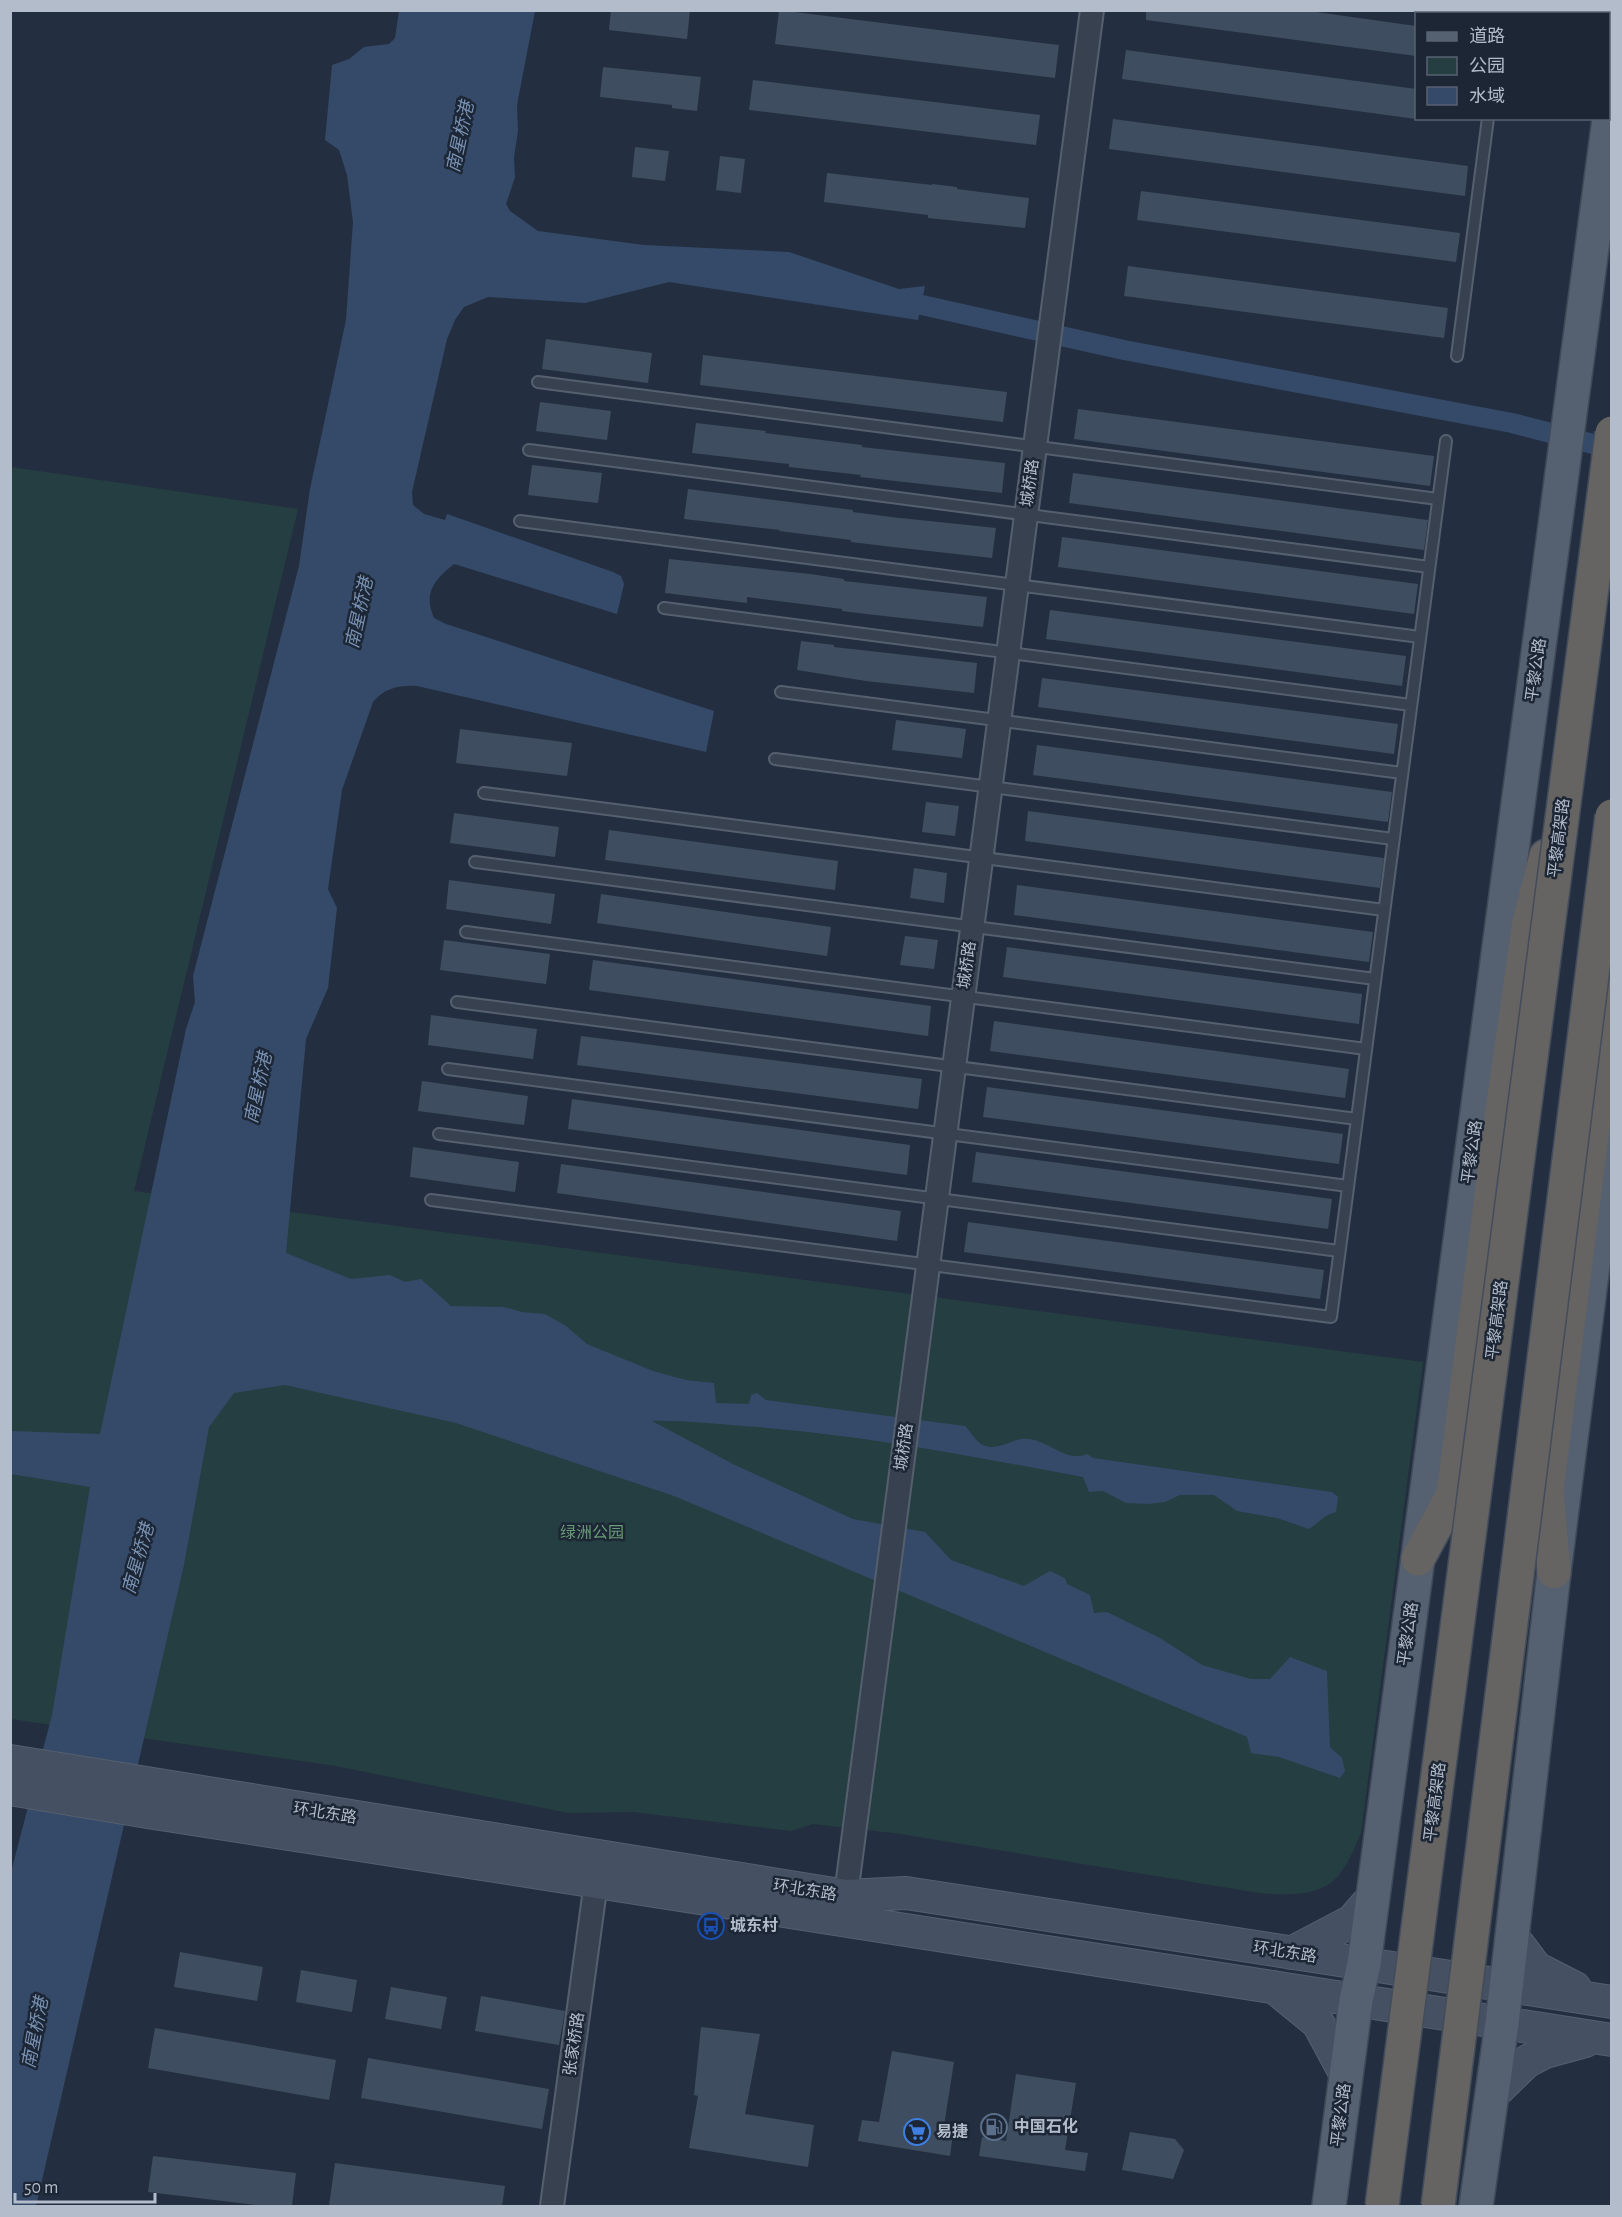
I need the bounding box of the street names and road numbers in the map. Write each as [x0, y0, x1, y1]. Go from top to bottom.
street label: 城桥路 [1018, 458, 1041, 508]
street label: 平黎公路 [1523, 637, 1548, 703]
street label: 平黎高架路 [1545, 797, 1572, 879]
street label: 城桥路 [955, 940, 978, 990]
street label: 平黎公路 [1459, 1119, 1484, 1185]
street label: 平黎高架路 [1483, 1279, 1510, 1361]
street label: 城桥路 [892, 1422, 915, 1472]
street label: 平黎公路 [1395, 1601, 1420, 1667]
street label: 平黎高架路 [1421, 1761, 1448, 1843]
street label: 环北东路 [292, 1799, 358, 1826]
street label: 环北东路 [772, 1876, 838, 1903]
street label: 环北东路 [1252, 1938, 1318, 1965]
street label: 张家桥路 [561, 2011, 586, 2077]
street label: 平黎公路 [1328, 2082, 1353, 2148]

